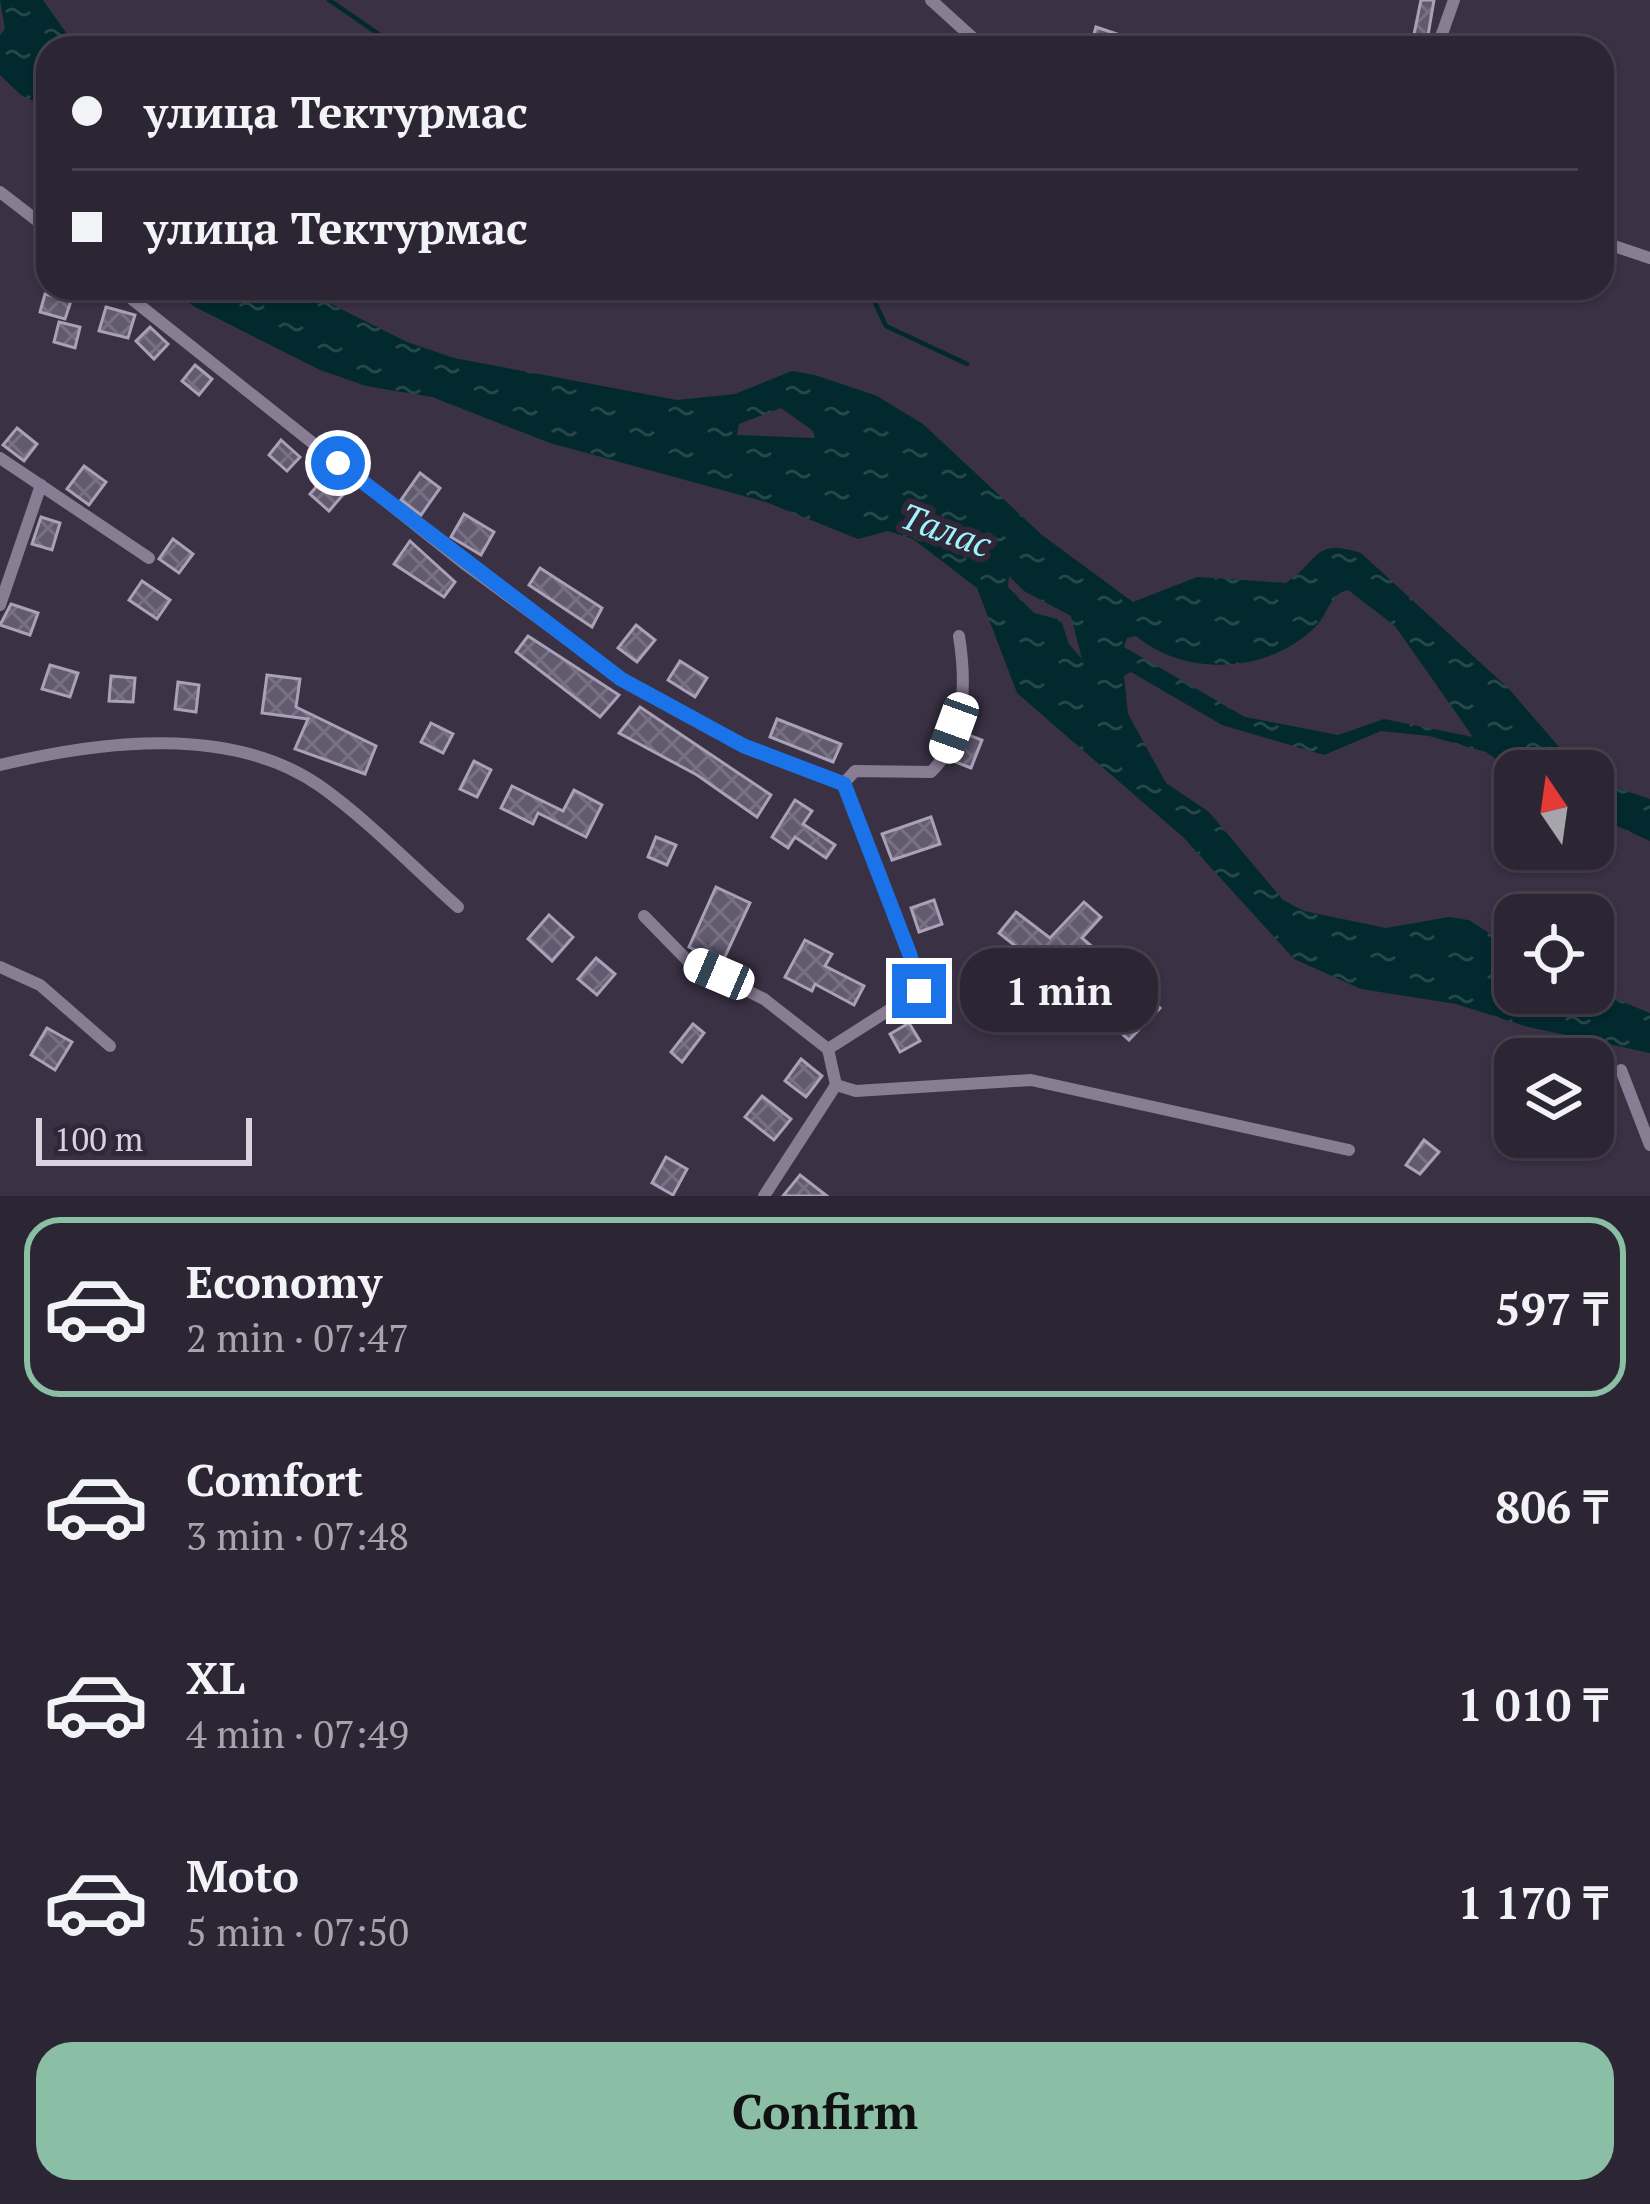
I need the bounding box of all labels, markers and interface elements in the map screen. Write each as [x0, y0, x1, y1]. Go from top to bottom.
text: улица Тектурмас [144, 81, 528, 141]
text: улица Тектурмас [144, 197, 528, 257]
route start [311, 436, 365, 490]
water label: Талас [894, 492, 998, 568]
car [925, 688, 983, 768]
north arrow [1494, 750, 1614, 870]
map controls [1494, 750, 1614, 1158]
button: locate [1494, 894, 1614, 1014]
car [679, 943, 759, 1005]
callout: 1 min [961, 949, 1159, 1033]
route end [892, 964, 946, 1018]
text: 1 min [1006, 964, 1112, 1016]
button: layers [1494, 1038, 1614, 1158]
scale bar [36, 1112, 252, 1165]
text: 100 m [54, 1117, 143, 1160]
text: Economy [186, 1251, 382, 1311]
icon: car [42, 1253, 150, 1361]
text: 597 ₸ [1495, 1278, 1608, 1338]
text: 2 min · 07:47 [186, 1311, 409, 1363]
text: Comfort [186, 1449, 363, 1509]
icon: car [42, 1451, 150, 1559]
text: 806 ₸ [1495, 1476, 1608, 1536]
text: 3 min · 07:48 [186, 1509, 409, 1561]
text: XL [186, 1647, 245, 1707]
icon: car [42, 1649, 150, 1757]
text: 1 010 ₸ [1457, 1674, 1608, 1734]
text: 4 min · 07:49 [186, 1707, 409, 1759]
text: Moto [186, 1845, 299, 1905]
icon: car [42, 1847, 150, 1955]
text: 1 170 ₸ [1457, 1872, 1608, 1932]
text: 5 min · 07:50 [186, 1905, 409, 1957]
button: Confirm [36, 2042, 1614, 2180]

